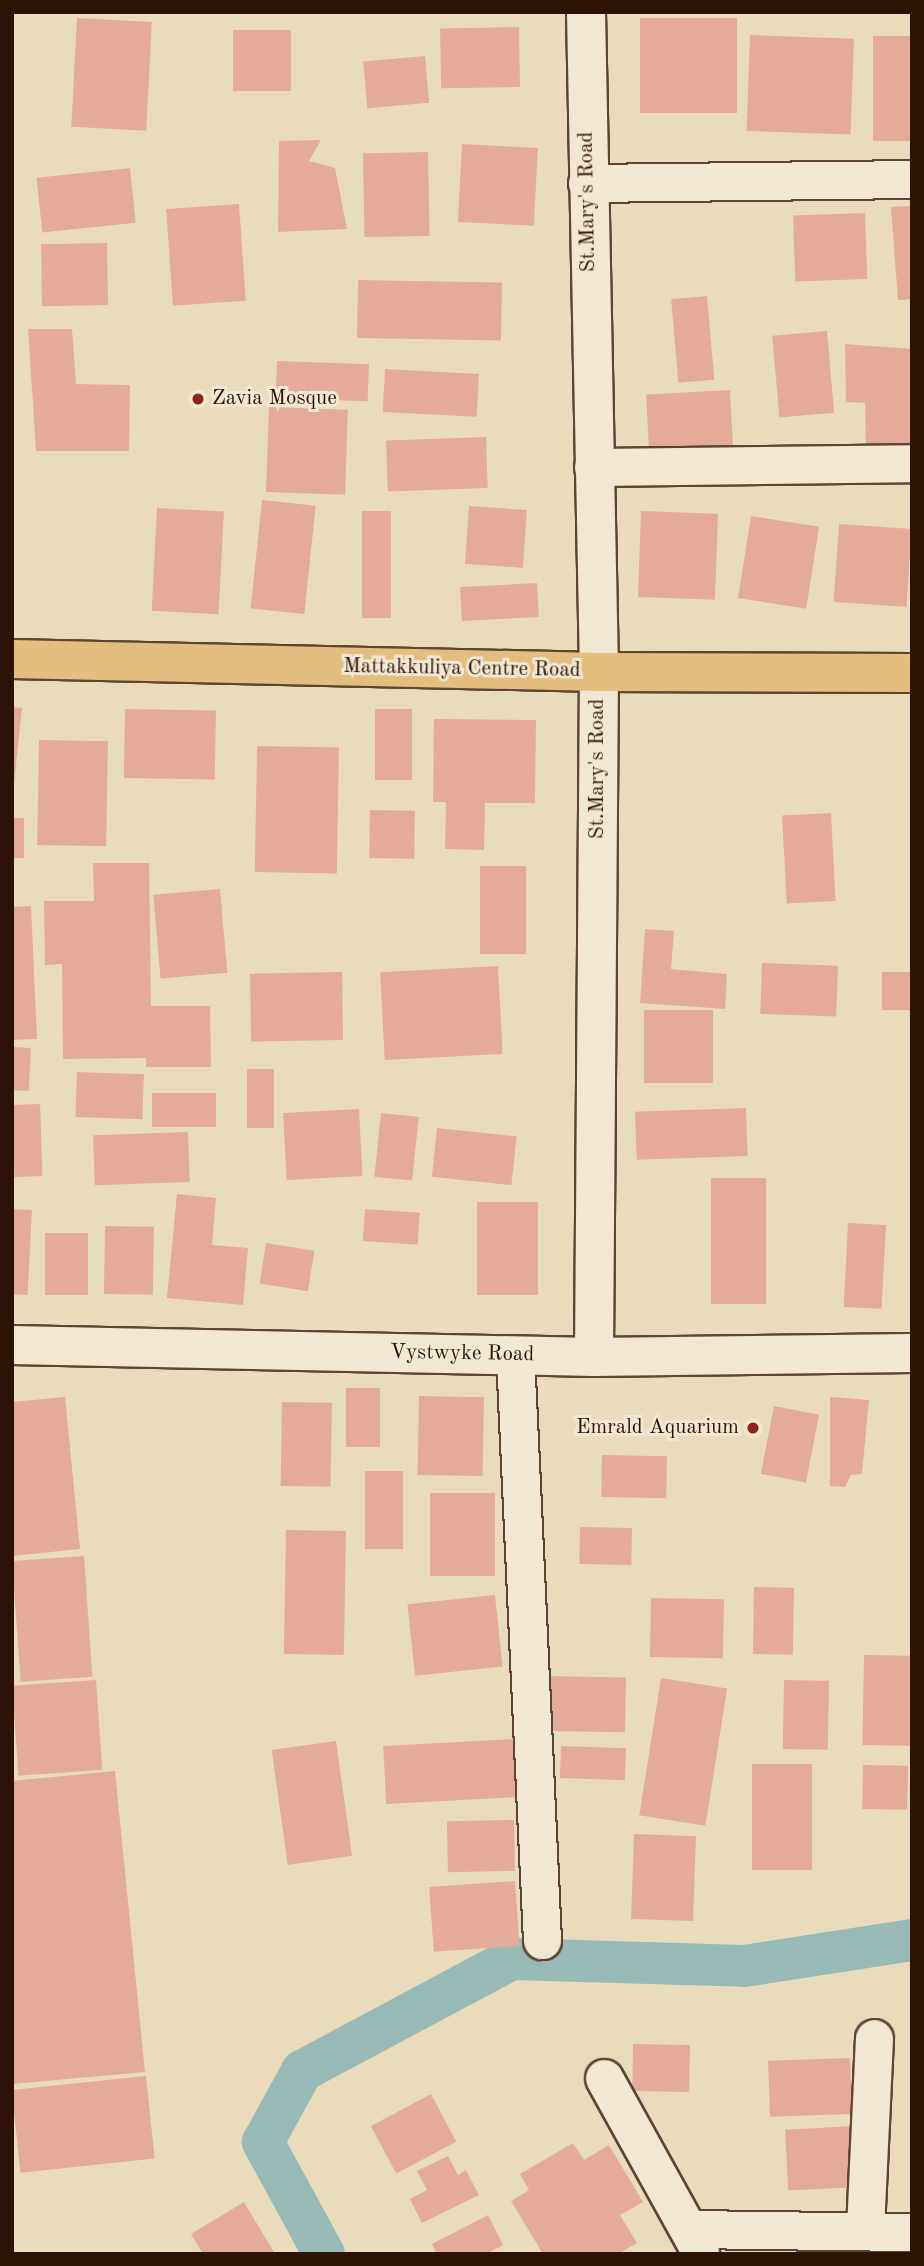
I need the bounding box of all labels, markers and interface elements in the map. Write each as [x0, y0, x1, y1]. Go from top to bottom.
street label: St.Mary's Road [574, 131, 602, 273]
place label: Zavia Mosque [212, 386, 337, 412]
marker: Zavia Mosque [190, 391, 206, 407]
street label: Mattakkuliya Centre Road [343, 654, 581, 684]
street label: St.Mary's Road [585, 699, 611, 839]
street label: Vystwyke Road [390, 1340, 534, 1368]
place label: Emrald Aquarium [576, 1415, 739, 1441]
marker: Emrald Aquarium [745, 1420, 761, 1436]

